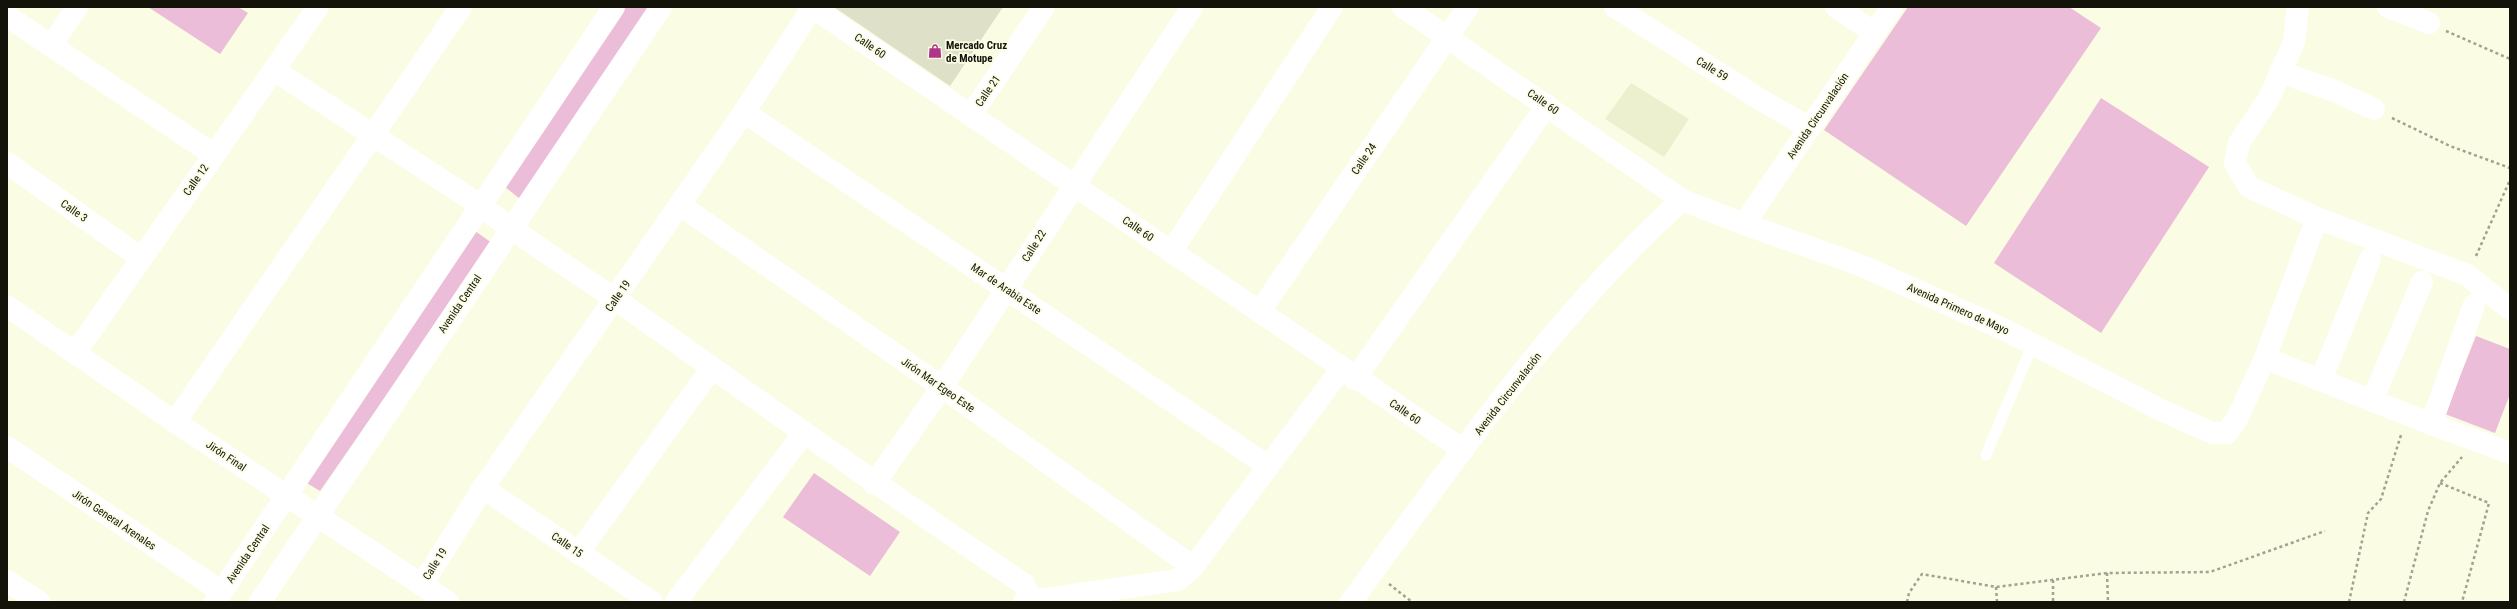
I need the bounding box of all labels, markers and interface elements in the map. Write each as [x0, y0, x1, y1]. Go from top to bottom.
street label: Calle 60 [852, 31, 888, 61]
place label: Mercado Cruz de Motupe [946, 39, 1007, 65]
shop icon: Mercado Cruz de Motupe [927, 43, 943, 59]
street label: Calle 59 [1694, 54, 1730, 84]
street label: Avenida Circunvalación [1784, 71, 1852, 161]
street label: Calle 21 [973, 73, 1003, 109]
street label: Calle 60 [1525, 87, 1561, 117]
street label: Calle 24 [1349, 140, 1380, 177]
street label: Calle 12 [181, 162, 211, 198]
street label: Calle 3 [58, 197, 90, 225]
street label: Calle 60 [1120, 214, 1156, 244]
street label: Calle 22 [1019, 228, 1049, 264]
street label: Mar de Arabia Este [968, 261, 1044, 317]
street label: Avenida Central [436, 272, 484, 336]
street label: Calle 19 [603, 278, 633, 314]
street label: Avenida Primero de Mayo [1905, 281, 2011, 338]
street label: Avenida Circunvalación [1472, 350, 1544, 438]
street label: Jirón Mar Egeo Este [899, 355, 977, 415]
street label: Calle 60 [1387, 397, 1423, 427]
street label: Jirón Final [204, 438, 248, 474]
street label: Jirón General Arenales [70, 487, 158, 553]
street label: Avenida Central [224, 522, 272, 586]
street label: Calle 15 [549, 530, 585, 560]
street label: Calle 19 [420, 546, 450, 582]

